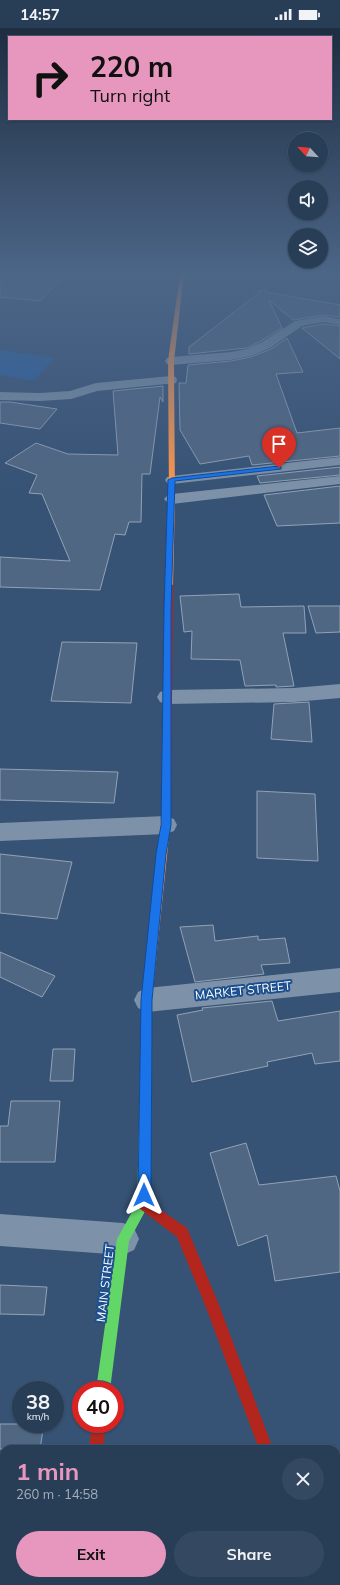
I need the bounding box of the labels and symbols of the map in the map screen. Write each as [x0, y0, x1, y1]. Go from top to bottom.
north arrow [288, 132, 328, 172]
pin [262, 427, 296, 468]
street label: MARKET STREET [194, 977, 292, 1002]
position arrow [123, 1174, 165, 1216]
street label: MAIN STREET [93, 1242, 117, 1323]
speed limit sign: 40 [72, 1381, 124, 1433]

